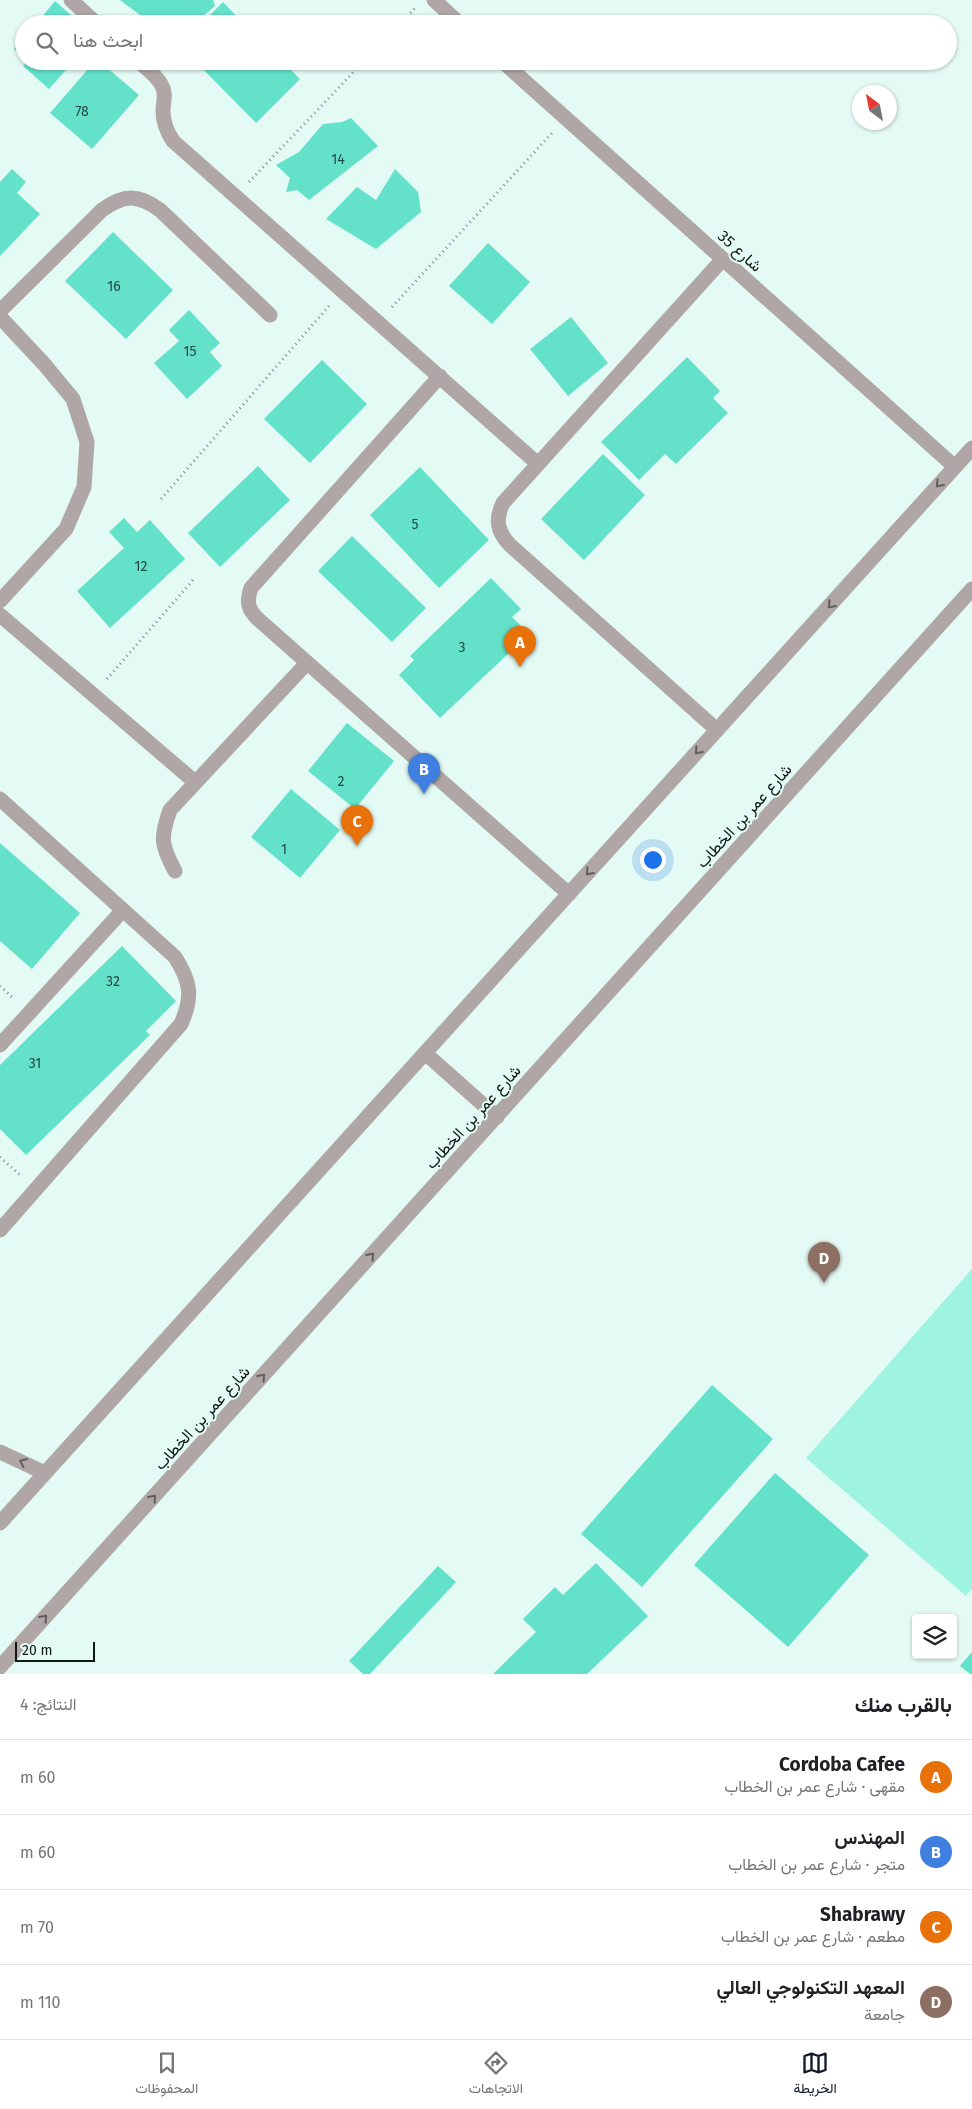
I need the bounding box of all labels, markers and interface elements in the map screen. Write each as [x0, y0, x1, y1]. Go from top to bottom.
search box [15, 15, 957, 70]
icon: search [33, 29, 61, 57]
text: ابحث هنا [73, 29, 143, 52]
north arrow [852, 85, 897, 130]
house number: 78 [75, 103, 89, 120]
house number: 14 [331, 151, 345, 168]
street label: شارع 35 [713, 226, 766, 277]
house number: 16 [107, 278, 121, 295]
house number: 15 [183, 343, 197, 360]
one-way arrow [936, 478, 945, 487]
house number: 5 [411, 516, 419, 533]
house number: 12 [135, 558, 148, 575]
one-way arrow [827, 599, 836, 608]
pin: A [504, 626, 536, 667]
house number: 3 [459, 639, 466, 656]
one-way arrow [695, 746, 704, 755]
pin: B [408, 753, 440, 794]
street label: شارع عمر بن الخطاب [692, 760, 797, 873]
house number: 2 [338, 773, 345, 790]
pin: C [341, 805, 373, 846]
house number: 1 [281, 841, 287, 858]
your location [640, 847, 666, 873]
one-way arrow [586, 866, 595, 875]
house number: 32 [106, 973, 120, 990]
house number: 31 [29, 1055, 41, 1072]
street label: شارع عمر بن الخطاب [421, 1061, 526, 1174]
pin: D [808, 1242, 840, 1283]
one-way arrow [365, 1253, 374, 1262]
street label: شارع عمر بن الخطاب [150, 1362, 255, 1475]
one-way arrow [256, 1373, 265, 1382]
one-way arrow [19, 1458, 28, 1469]
one-way arrow [147, 1494, 156, 1503]
map controls [912, 1614, 957, 1659]
button: layers [912, 1614, 957, 1659]
one-way arrow [39, 1615, 48, 1624]
scale bar [15, 1639, 95, 1662]
text: 20 m [22, 1642, 52, 1659]
text: بالقرب منك [855, 1692, 952, 1718]
text: النتائج: 4 [20, 1695, 77, 1714]
text: Cordoba Cafee [779, 1753, 905, 1776]
text: 60 m [20, 1768, 55, 1787]
text: A [931, 1768, 941, 1787]
text: مقهى · شارع عمر بن الخطاب [724, 1777, 905, 1796]
text: المهندس [834, 1826, 905, 1849]
text: 60 m [20, 1843, 55, 1862]
text: B [931, 1843, 941, 1862]
text: متجر · شارع عمر بن الخطاب [728, 1855, 905, 1874]
text: Shabrawy [820, 1903, 905, 1926]
text: 70 m [20, 1918, 54, 1937]
text: C [931, 1918, 941, 1937]
text: مطعم · شارع عمر بن الخطاب [721, 1927, 905, 1946]
text: المعهد التكنولوجي العالي [717, 1976, 905, 1999]
text: 110 m [20, 1993, 61, 2012]
text: D [931, 1993, 941, 2012]
text: جامعة [864, 2005, 905, 2024]
tab: المحفوظات [135, 2049, 198, 2101]
tab: الاتجاهات [469, 2049, 523, 2101]
tab: الخريطة [793, 2049, 837, 2101]

